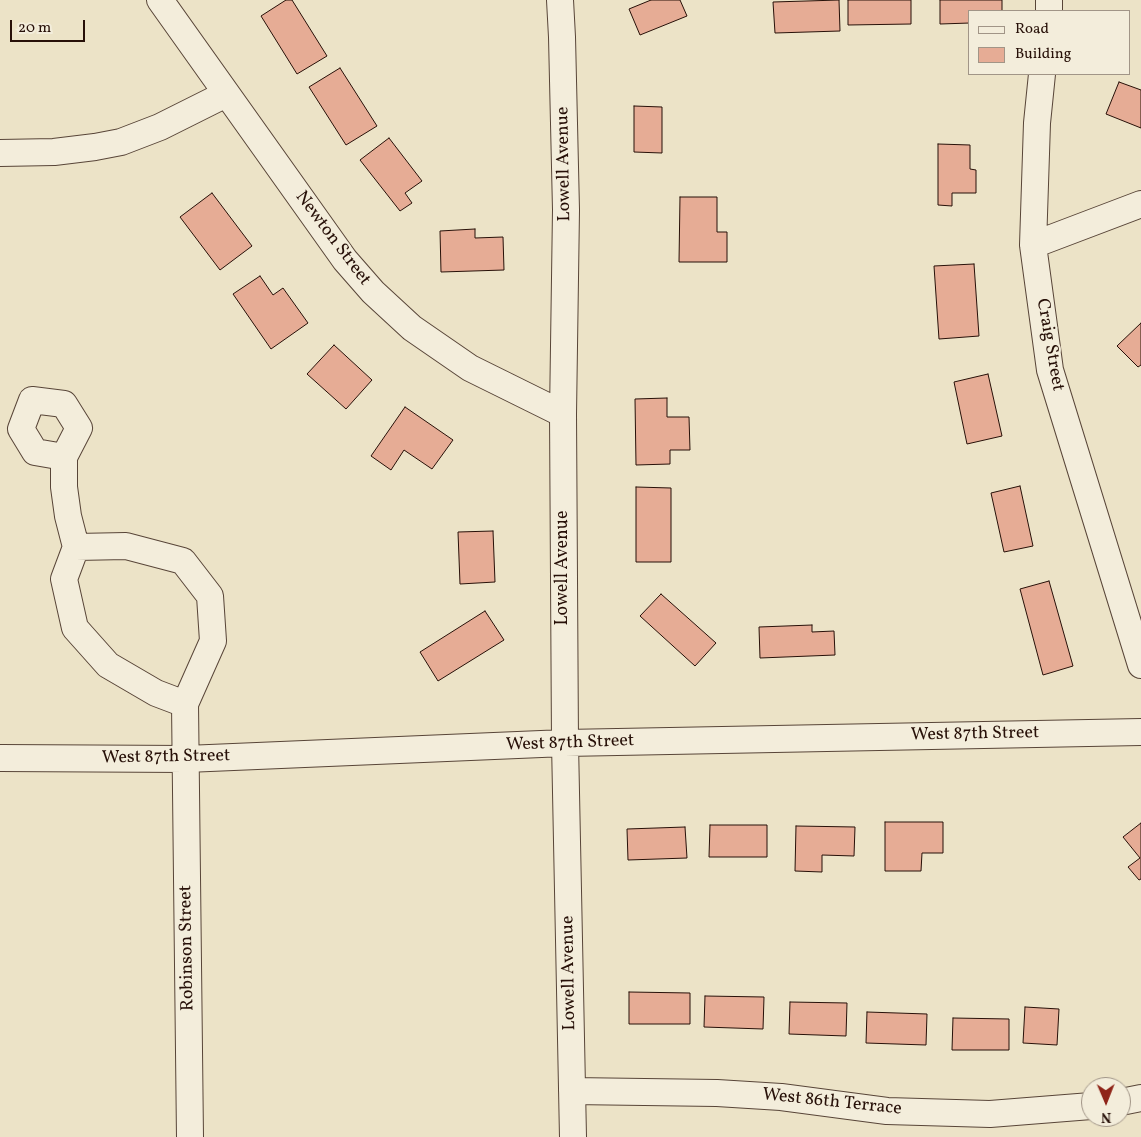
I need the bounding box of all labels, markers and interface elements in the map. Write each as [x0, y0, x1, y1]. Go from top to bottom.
scale bar [12, 10, 88, 42]
legend [968, 10, 1131, 75]
text: 20 m [18, 18, 51, 39]
text: Road [1015, 19, 1049, 40]
text: Building [1015, 44, 1071, 65]
street label: Lowell Avenue [553, 106, 577, 222]
street label: Newton Street [289, 187, 375, 291]
street label: Craig Street [1030, 297, 1068, 393]
street label: Lowell Avenue [553, 510, 575, 626]
street label: West 87th Street [911, 723, 1039, 747]
street label: West 87th Street [505, 731, 635, 757]
street label: West 87th Street [102, 746, 230, 770]
street label: Robinson Street [176, 885, 200, 1011]
street label: Lowell Avenue [558, 915, 582, 1031]
north arrow [1081, 1077, 1131, 1127]
street label: West 86th Terrace [761, 1085, 903, 1121]
text: N [1101, 1107, 1112, 1126]

